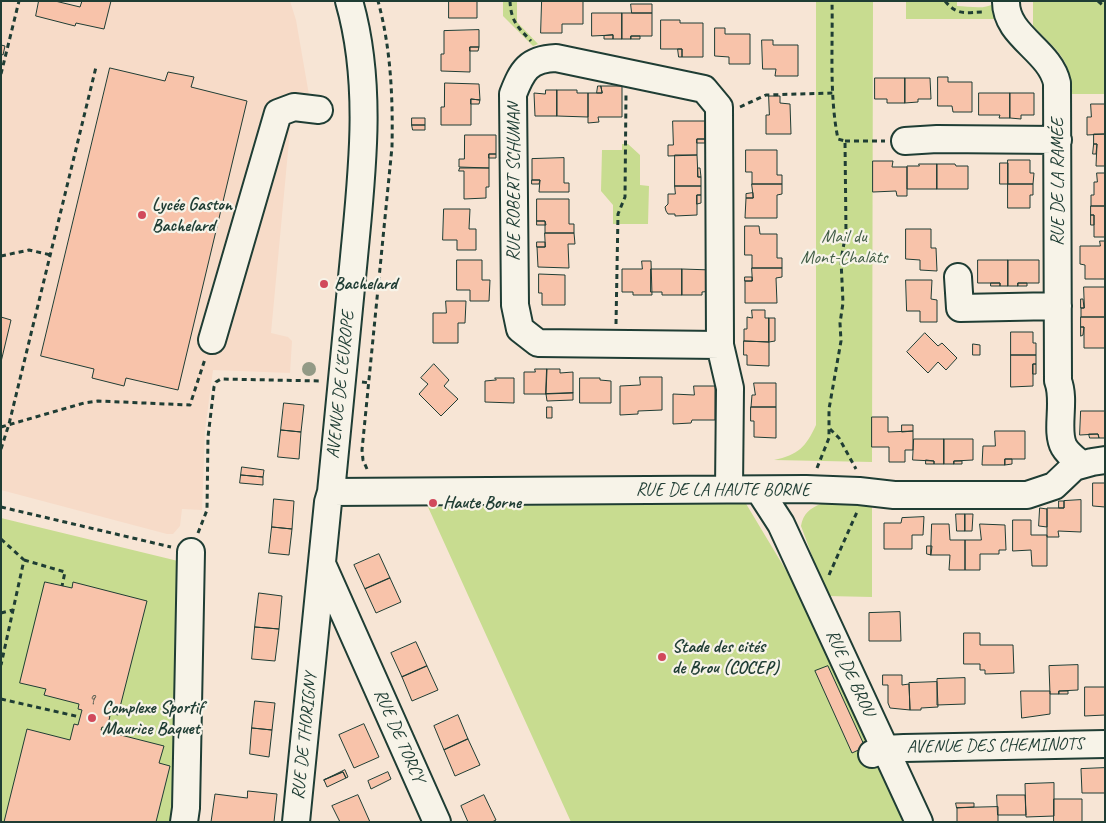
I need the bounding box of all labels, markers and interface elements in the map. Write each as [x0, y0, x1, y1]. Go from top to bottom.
street label: RUE ROBERT SCHUMAN [503, 103, 525, 261]
street label: RUE DE LA RAMÉE [1047, 118, 1069, 246]
place label: Lycée Gaston Bachelard [152, 194, 232, 236]
marker: Lycée Gaston Bachelard [136, 209, 148, 221]
park label: Mail du Mont-Chalâts [801, 226, 887, 268]
place label: Bachelard [334, 273, 397, 295]
marker: Bachelard [318, 278, 330, 290]
street label: AVENUE DE L'EUROPE [323, 310, 359, 460]
street label: RUE DE LA HAUTE BORNE [636, 479, 810, 501]
place label: Haute Borne [443, 492, 521, 514]
marker: Haute Borne [427, 497, 439, 509]
street label: RUE DE BROU [821, 627, 879, 719]
place label: Stade des cités de Brou (COCEP) [672, 636, 779, 679]
marker: Stade des cités de Brou (COCEP) [656, 651, 668, 663]
street label: RUE DE THORIGNY [288, 671, 322, 801]
street label: RUE DE TORCY [369, 686, 429, 786]
house number: 9 [89, 691, 95, 709]
place label: Complexe Sportif Maurice Baquet [102, 697, 204, 740]
marker: Complexe Sportif Maurice Baquet [86, 712, 98, 724]
street label: AVENUE DES CHEMINOTS [906, 734, 1084, 758]

